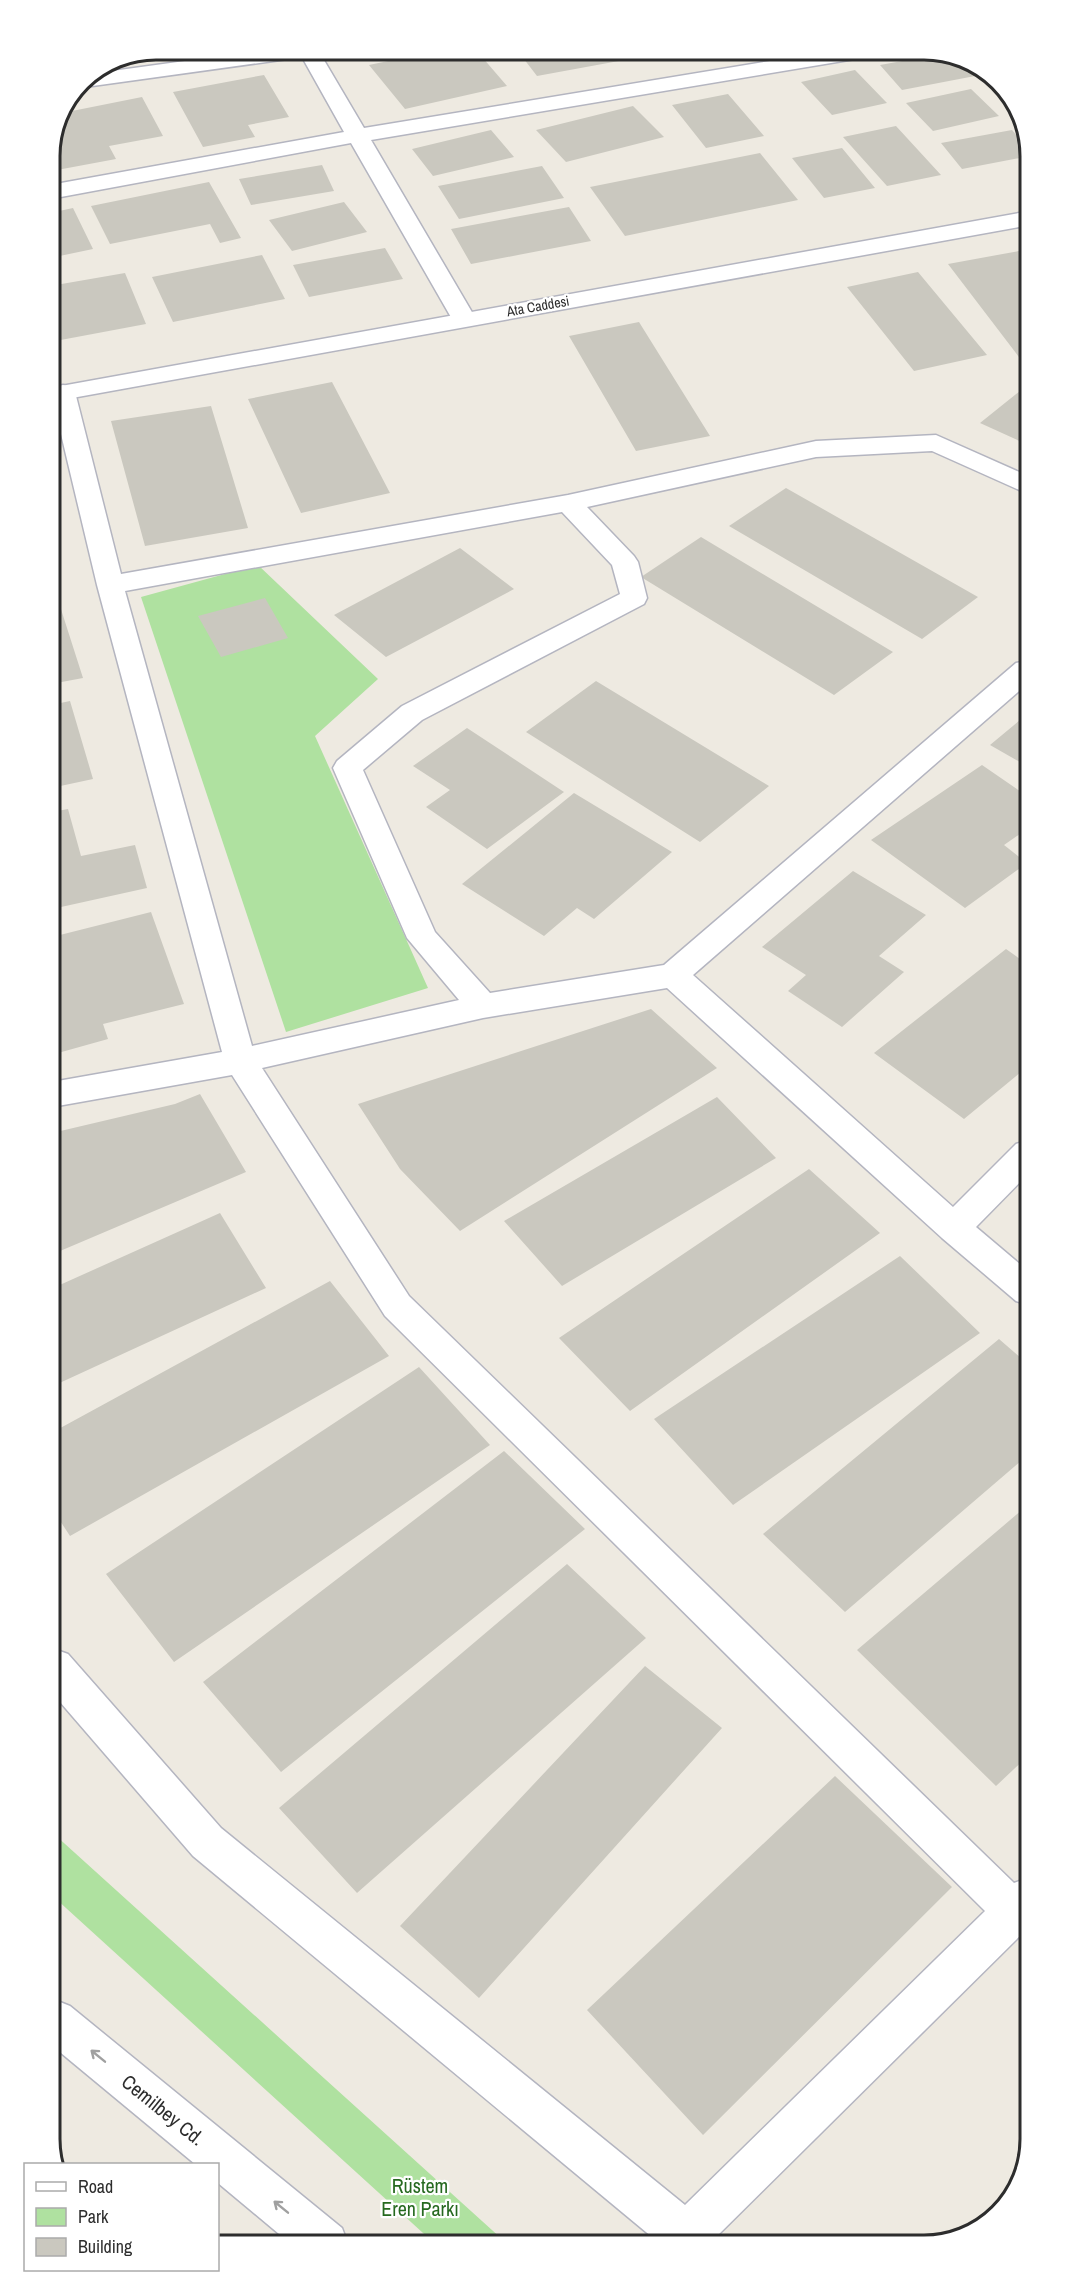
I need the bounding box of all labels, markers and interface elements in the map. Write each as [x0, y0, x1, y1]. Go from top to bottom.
street label: Ata Caddesi [504, 292, 571, 321]
one-way arrow [90, 2050, 106, 2063]
street label: Cemilbey Cd. [116, 2068, 210, 2151]
legend [24, 2163, 219, 2271]
park label: Rüstem Eren Parkı [381, 2172, 459, 2222]
text: Road [78, 2174, 113, 2199]
one-way arrow [274, 2200, 289, 2214]
text: Park [78, 2204, 109, 2229]
text: Building [78, 2234, 133, 2259]

